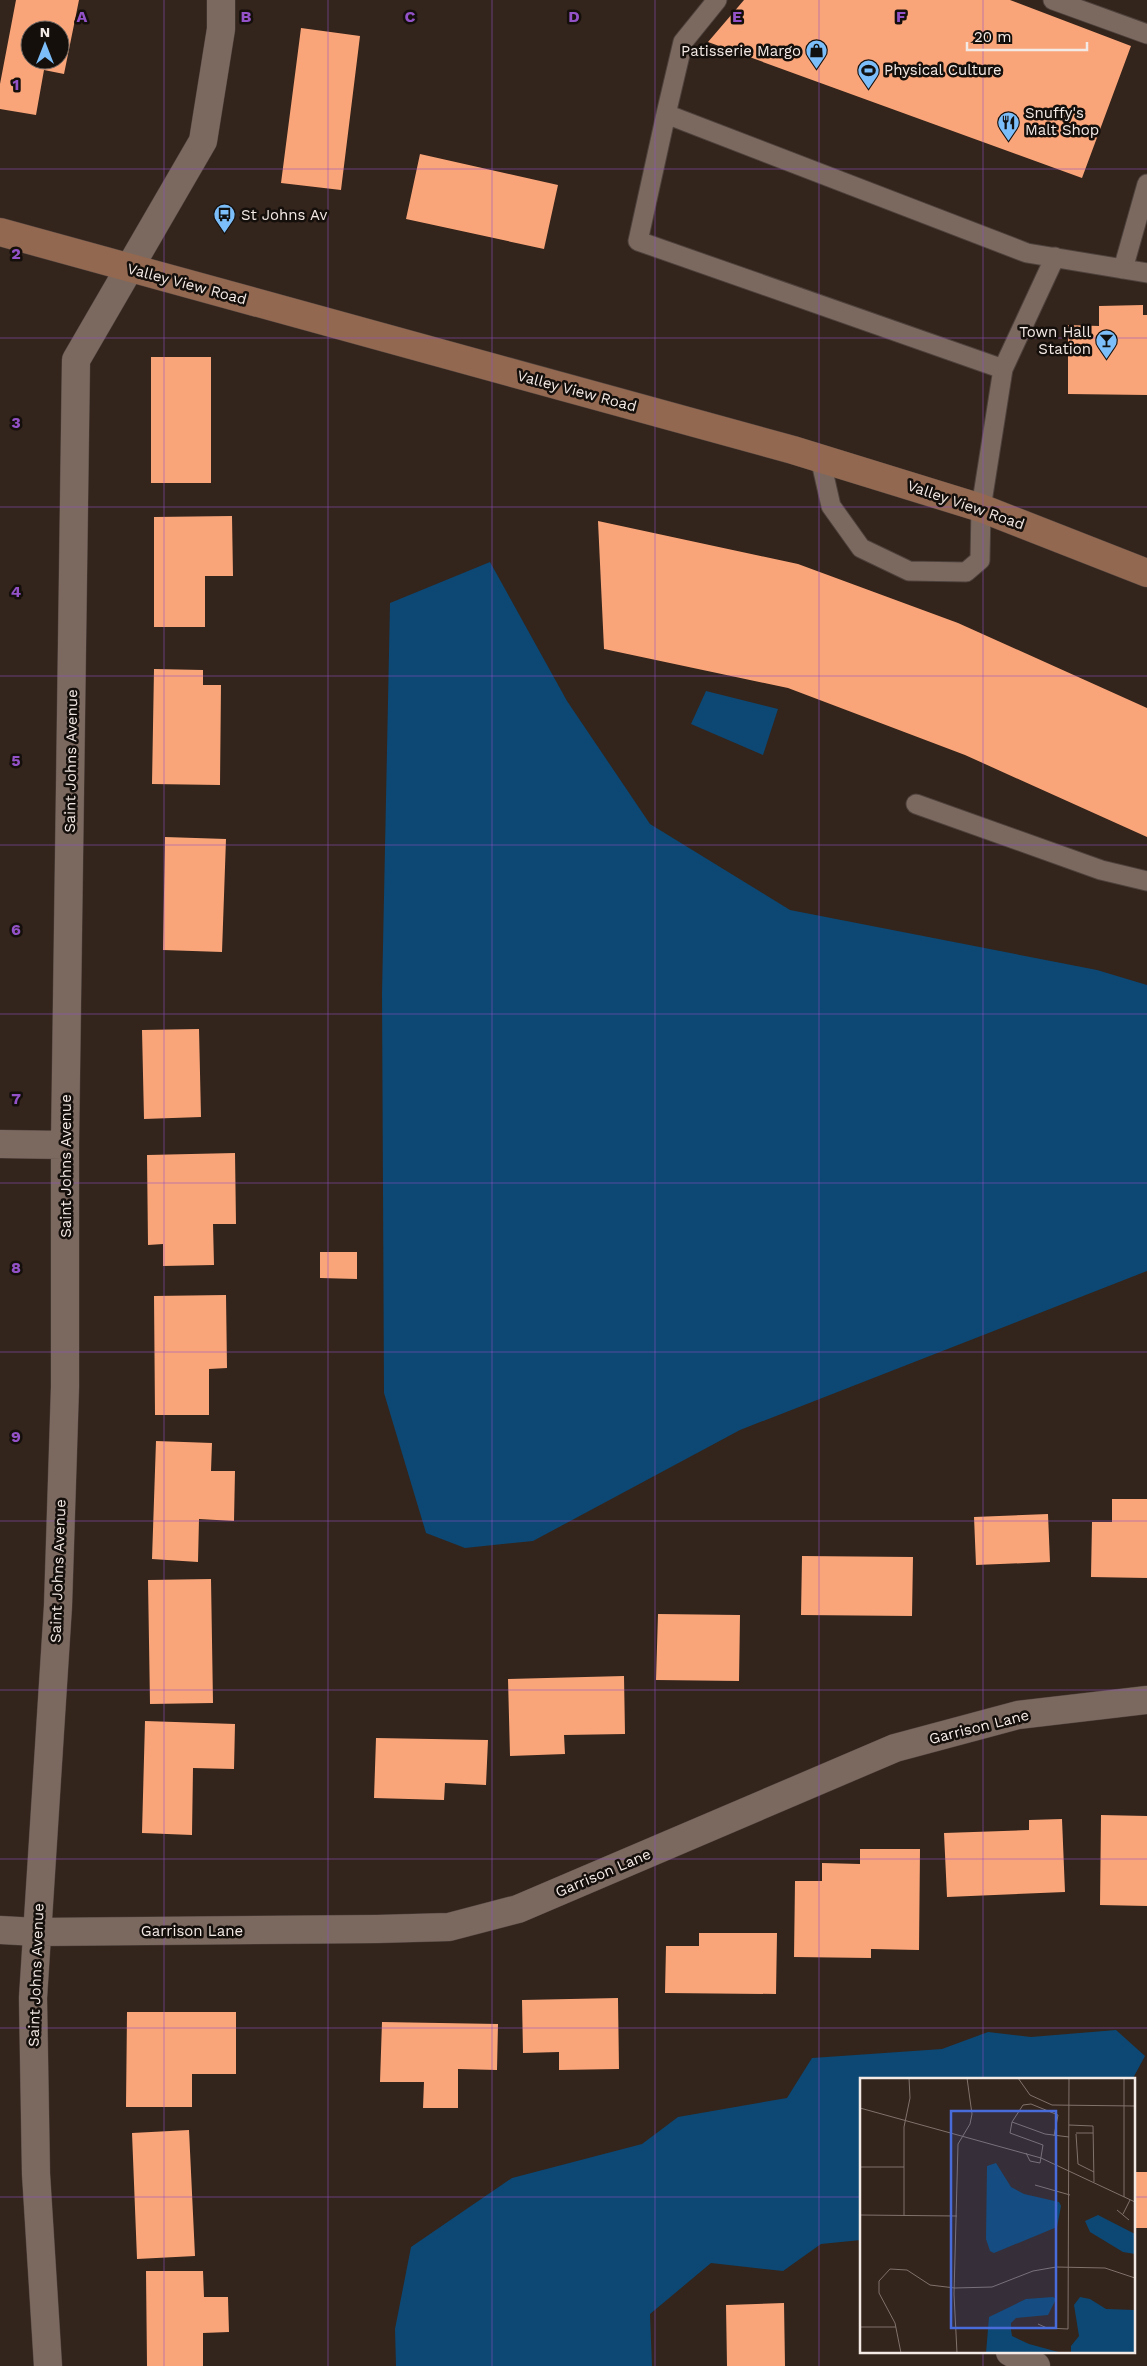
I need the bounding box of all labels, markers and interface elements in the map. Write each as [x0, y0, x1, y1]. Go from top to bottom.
text: A [77, 7, 88, 26]
text: B [241, 7, 252, 26]
text: C [405, 7, 416, 26]
text: D [568, 7, 580, 26]
text: E [732, 7, 742, 26]
text: F [896, 7, 906, 26]
north arrow [20, 20, 70, 70]
scale bar [967, 20, 1087, 52]
text: N [40, 24, 50, 40]
text: 20 m [974, 28, 1012, 46]
shop icon: Patisserie Margo [805, 39, 829, 70]
place label: Patisserie Margo [681, 42, 801, 60]
sports icon: Physical Culture [856, 58, 880, 89]
place label: Physical Culture [884, 61, 1002, 79]
text: 1 [13, 75, 19, 94]
place label: Snuffy's Malt Shop [1025, 104, 1099, 139]
restaurant icon: Snuffy's Malt Shop [997, 110, 1021, 141]
bus stop icon: St Johns Av [213, 203, 237, 234]
place label: St Johns Av [241, 206, 327, 224]
text: 2 [11, 244, 21, 263]
street label: Valley View Road [125, 259, 249, 309]
place label: Town Hall Station [1019, 323, 1091, 358]
bar icon: Town Hall Station [1095, 329, 1119, 360]
street label: Valley View Road [515, 366, 639, 416]
text: 3 [11, 413, 21, 432]
street label: Valley View Road [905, 476, 1027, 534]
text: 4 [11, 582, 21, 601]
street label: Saint Johns Avenue [61, 689, 81, 833]
text: 5 [11, 751, 21, 770]
text: 6 [11, 920, 21, 939]
text: 7 [11, 1089, 21, 1108]
street label: Saint Johns Avenue [57, 1094, 75, 1238]
text: 8 [11, 1258, 21, 1277]
text: 9 [11, 1427, 21, 1446]
street label: Saint Johns Avenue [46, 1499, 70, 1643]
street label: Garrison Lane [927, 1706, 1031, 1748]
street label: Garrison Lane [552, 1845, 654, 1901]
street label: Saint Johns Avenue [24, 1903, 48, 2047]
street label: Garrison Lane [141, 1922, 243, 1940]
inset map [860, 2078, 1134, 2354]

